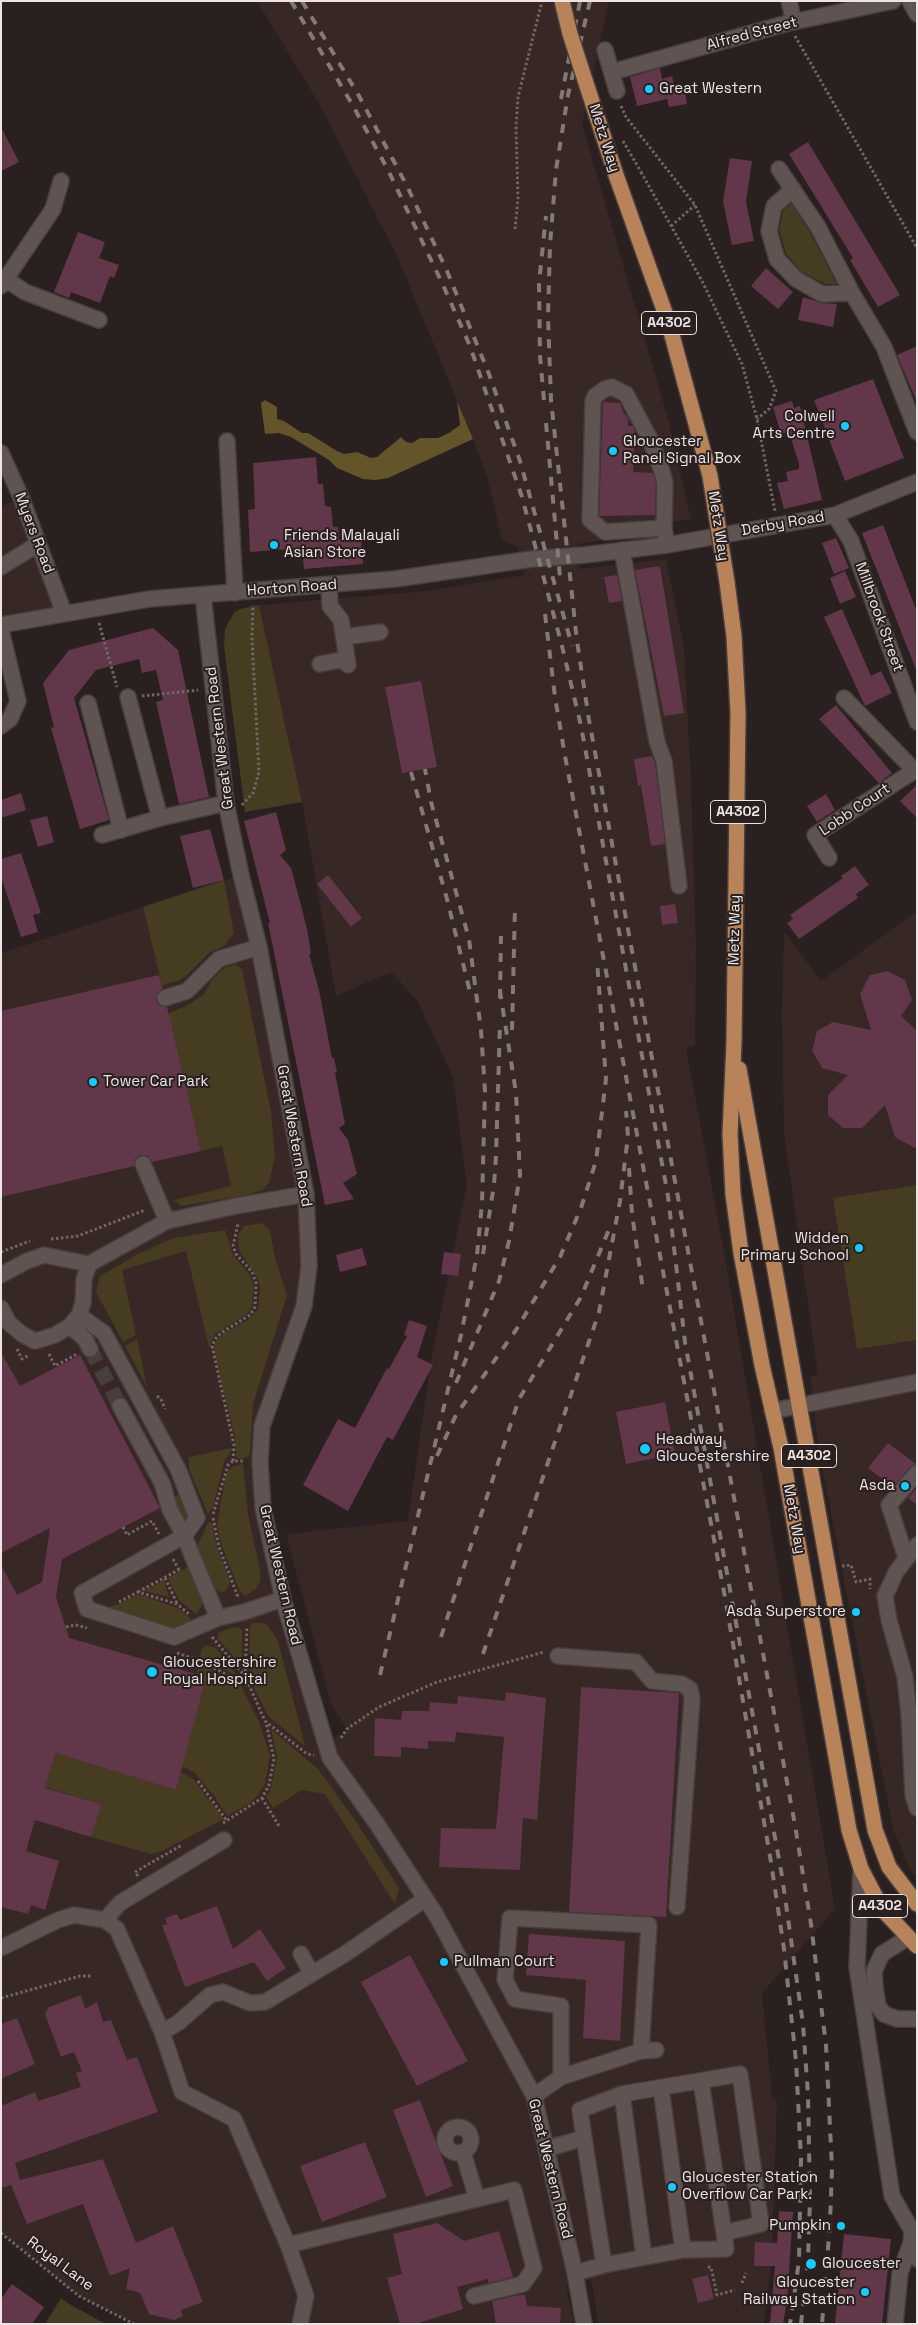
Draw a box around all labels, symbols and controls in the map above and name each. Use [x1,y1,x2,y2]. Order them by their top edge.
street label: Alfred Street [705,13,799,55]
place label: Great Western [659,80,762,98]
marker: Great Western [643,83,655,95]
street label: Metz Way [585,102,623,174]
road number: A4302 [642,312,696,334]
place label: Colwell Arts Centre [753,408,835,443]
marker: Colwell Arts Centre [839,420,851,432]
place label: Gloucester Panel Signal Box [623,433,742,468]
marker: Gloucester Panel Signal Box [607,445,619,457]
street label: Myers Road [10,490,58,576]
street label: Metz Way [704,490,732,562]
street label: Derby Road [740,508,826,540]
place label: Friends Malayali Asian Store [284,527,400,562]
marker: Friends Malayali Asian Store [268,539,280,551]
street label: Millbrook Street [851,560,907,674]
street label: Horton Road [246,576,338,600]
street label: Great Western Road [202,666,238,810]
street label: Lobb Court [816,780,894,840]
road number: A4302 [710,800,766,824]
street label: Metz Way [725,894,745,966]
street label: Great Western Road [273,1064,315,1208]
place label: Tower Car Park [103,1073,209,1091]
marker: Tower Car Park [87,1076,99,1088]
place label: Widden Primary School [741,1230,849,1265]
marker: Widden Primary School [853,1242,865,1254]
place label: Headway Gloucestershire [656,1431,770,1466]
marker: Headway Gloucestershire [638,1442,652,1456]
road number: A4302 [782,1444,836,1468]
place label: Asda [859,1477,895,1495]
marker: Asda [899,1480,911,1492]
street label: Metz Way [779,1483,809,1555]
street label: Great Western Road [255,1503,305,1647]
place label: Asda Superstore [726,1603,846,1621]
marker: Asda Superstore [850,1606,862,1618]
place label: Gloucestershire Royal Hospital [163,1654,277,1689]
marker: Gloucestershire Royal Hospital [145,1665,159,1679]
road number: A4302 [852,1894,908,1918]
place label: Pullman Court [454,1953,555,1971]
marker: Pullman Court [438,1956,450,1968]
street label: Great Western Road [524,2097,576,2241]
place label: Gloucester Station Overflow Car Park. [682,2169,818,2204]
marker: Gloucester Station Overflow Car Park. [666,2181,678,2193]
place label: Pumpkin [769,2217,831,2235]
marker: Pumpkin [835,2220,847,2232]
street label: Royal Lane [23,2233,97,2295]
place label: Gloucester [822,2255,901,2273]
marker: Gloucester [804,2257,818,2271]
place label: Gloucester Railway Station [743,2274,855,2309]
marker: Gloucester Railway Station [859,2286,871,2298]

